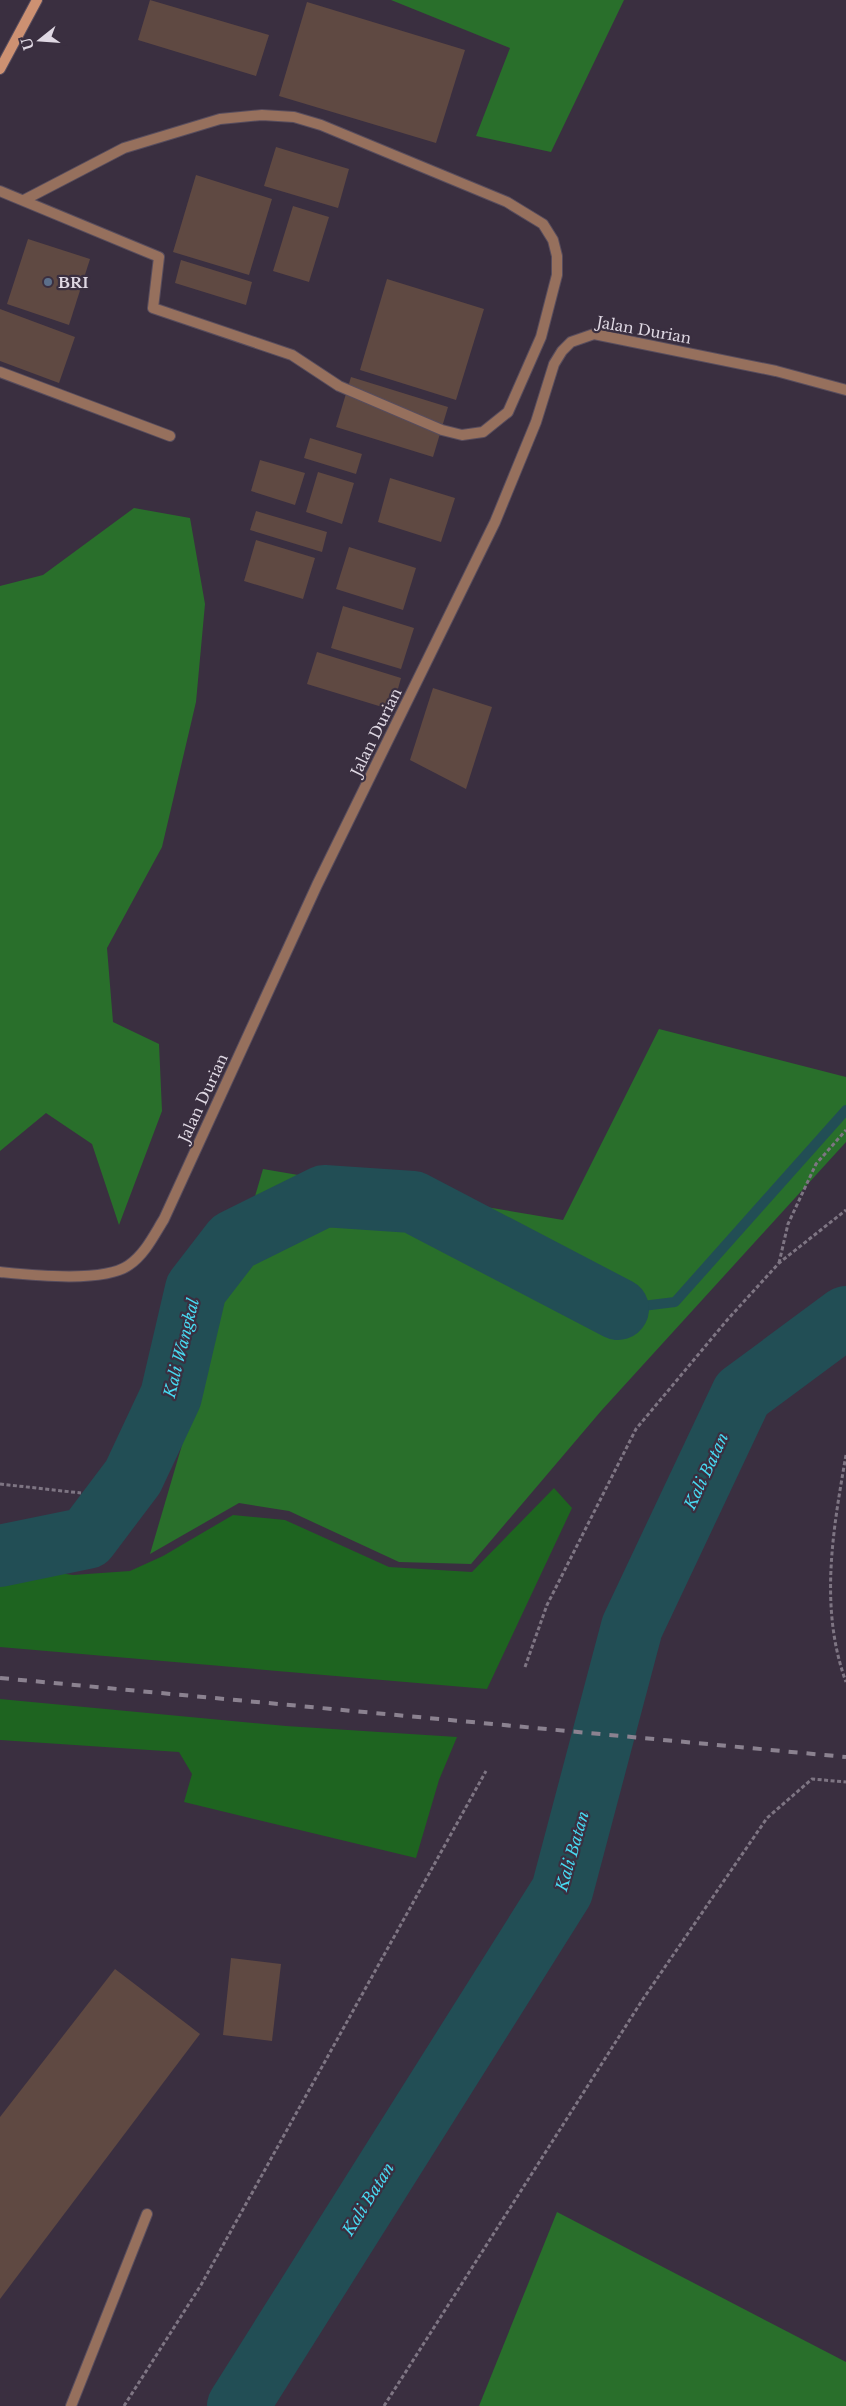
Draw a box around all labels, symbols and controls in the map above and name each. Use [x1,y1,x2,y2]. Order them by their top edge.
north arrow [15,15,65,65]
text: U [17,35,38,52]
place label: BRI [58,273,89,292]
marker: BRI [42,276,54,288]
street label: Jalan Durian [593,312,693,348]
street label: Jalan Durian [346,685,406,781]
street label: Jalan Durian [173,1051,232,1147]
water label: Kali Wangkal [159,1295,203,1401]
water label: Kali Batan [679,1429,732,1513]
water label: Kali Batan [551,1809,593,1894]
water label: Kali Batan [337,2159,398,2240]

